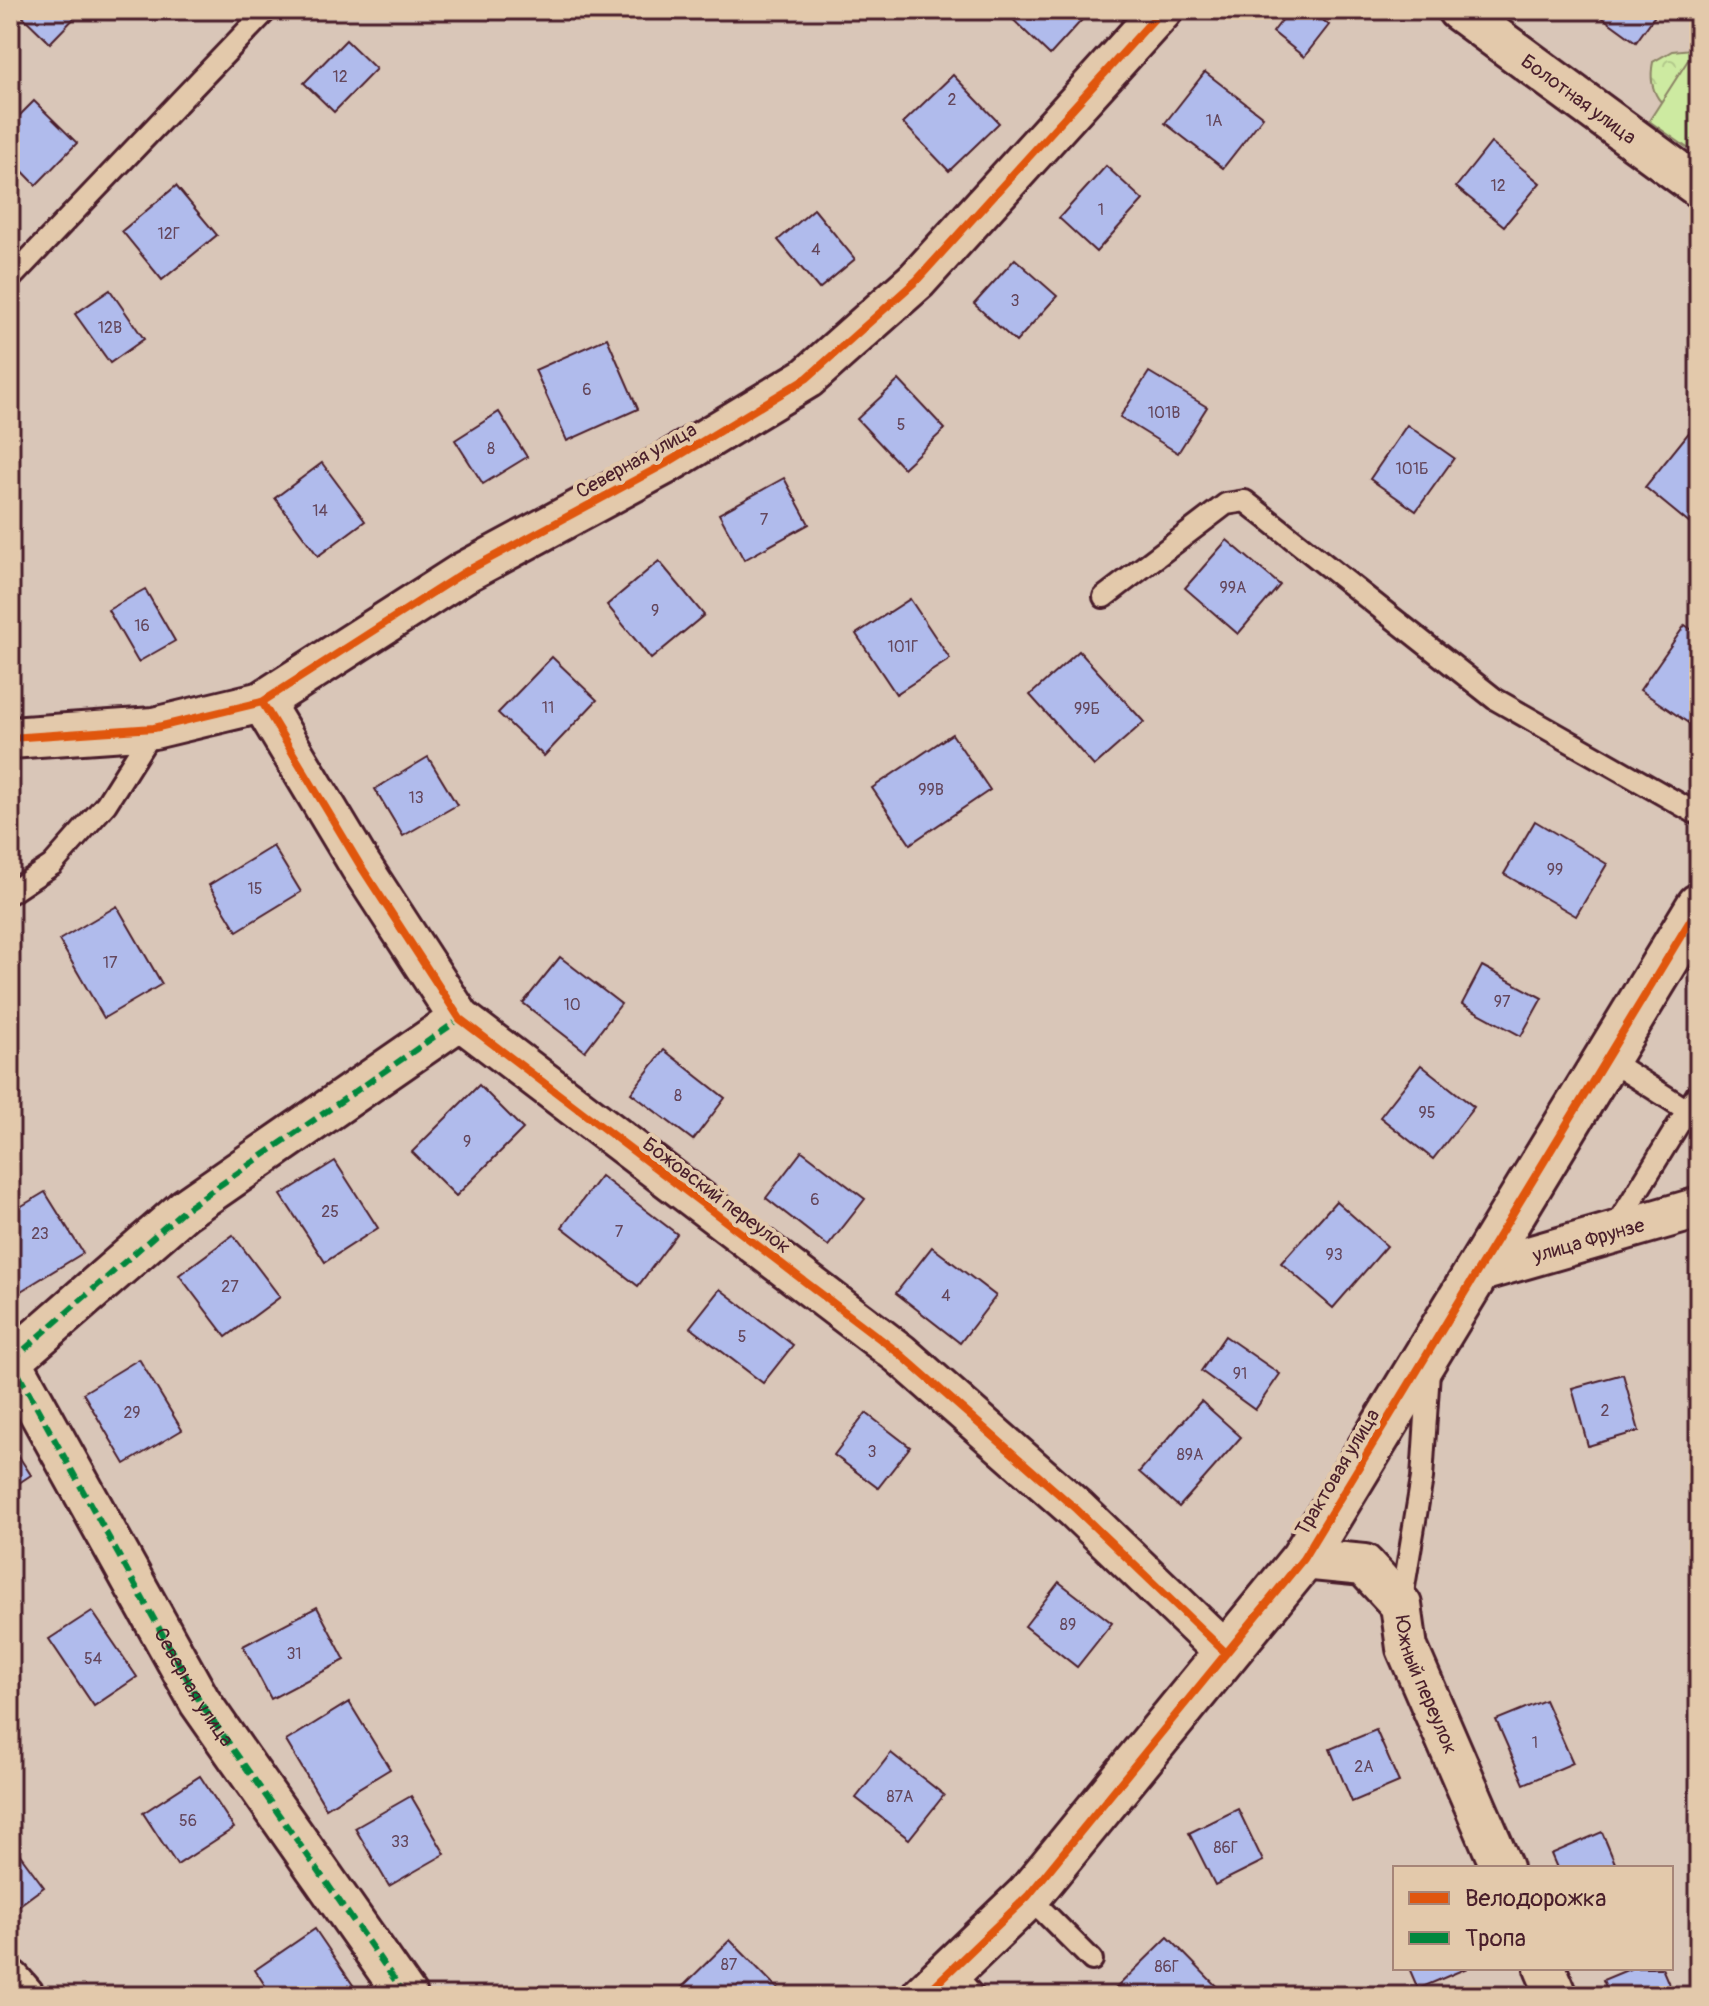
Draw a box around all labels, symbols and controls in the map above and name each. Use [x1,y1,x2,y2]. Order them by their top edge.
street label: Болотная улица [1516,49,1641,150]
house number: 12 [332,67,348,87]
house number: 2 [948,90,957,110]
house number: 1А [1206,111,1222,131]
house number: 12 [1490,176,1506,196]
house number: 1 [1098,200,1104,220]
house number: 12Г [158,224,180,244]
house number: 4 [811,240,821,260]
house number: 3 [1011,291,1020,311]
house number: 12В [98,318,122,338]
house number: 6 [582,380,592,400]
house number: 101В [1148,403,1180,423]
house number: 5 [897,415,905,435]
street label: Северная улица [572,417,701,504]
house number: 8 [487,439,495,459]
house number: 101Б [1395,459,1429,479]
house number: 14 [312,501,328,521]
house number: 7 [760,510,769,530]
house number: 99А [1220,578,1246,598]
house number: 9 [651,601,659,621]
house number: 16 [134,616,150,636]
house number: 101Г [887,637,919,657]
house number: 11 [542,698,554,718]
house number: 99Б [1074,699,1100,719]
house number: 99В [918,780,944,800]
house number: 13 [408,788,424,808]
house number: 99 [1547,860,1563,880]
house number: 15 [248,879,262,899]
house number: 17 [103,953,118,973]
house number: 97 [1494,992,1511,1012]
house number: 10 [563,995,581,1015]
house number: 8 [674,1086,682,1106]
house number: 95 [1419,1103,1435,1123]
house number: 9 [463,1132,471,1152]
street label: Божовский переулок [638,1132,796,1259]
house number: 6 [810,1190,820,1210]
house number: 25 [321,1202,339,1222]
street label: улица Фрунзе [1529,1212,1647,1269]
house number: 7 [615,1222,624,1242]
house number: 23 [31,1224,49,1244]
house number: 93 [1325,1245,1343,1265]
house number: 27 [221,1277,239,1297]
house number: 4 [941,1286,951,1306]
house number: 5 [738,1327,746,1347]
house number: 91 [1233,1364,1247,1384]
house number: 2 [1601,1401,1610,1421]
house number: 29 [123,1403,141,1423]
street label: Трактовая улица [1290,1404,1385,1540]
house number: 3 [868,1442,877,1462]
house number: 89А [1177,1445,1203,1465]
street label: Южный переулок [1390,1614,1463,1758]
house number: 89 [1060,1615,1076,1635]
street label: Северная улица [148,1623,239,1751]
house number: 31 [286,1644,302,1664]
house number: 54 [84,1649,102,1669]
house number: 1 [1532,1733,1538,1753]
house number: 2А [1354,1757,1374,1777]
house number: 87А [887,1787,913,1807]
house number: 56 [179,1811,197,1831]
house number: 33 [391,1832,409,1852]
house number: 86Г [1213,1838,1239,1858]
legend [1393,1866,1673,1970]
text: Велодорожка [1465,1884,1606,1913]
text: Тропа [1465,1924,1526,1953]
house number: 87 [721,1955,738,1975]
house number: 86Г [1154,1957,1180,1977]

